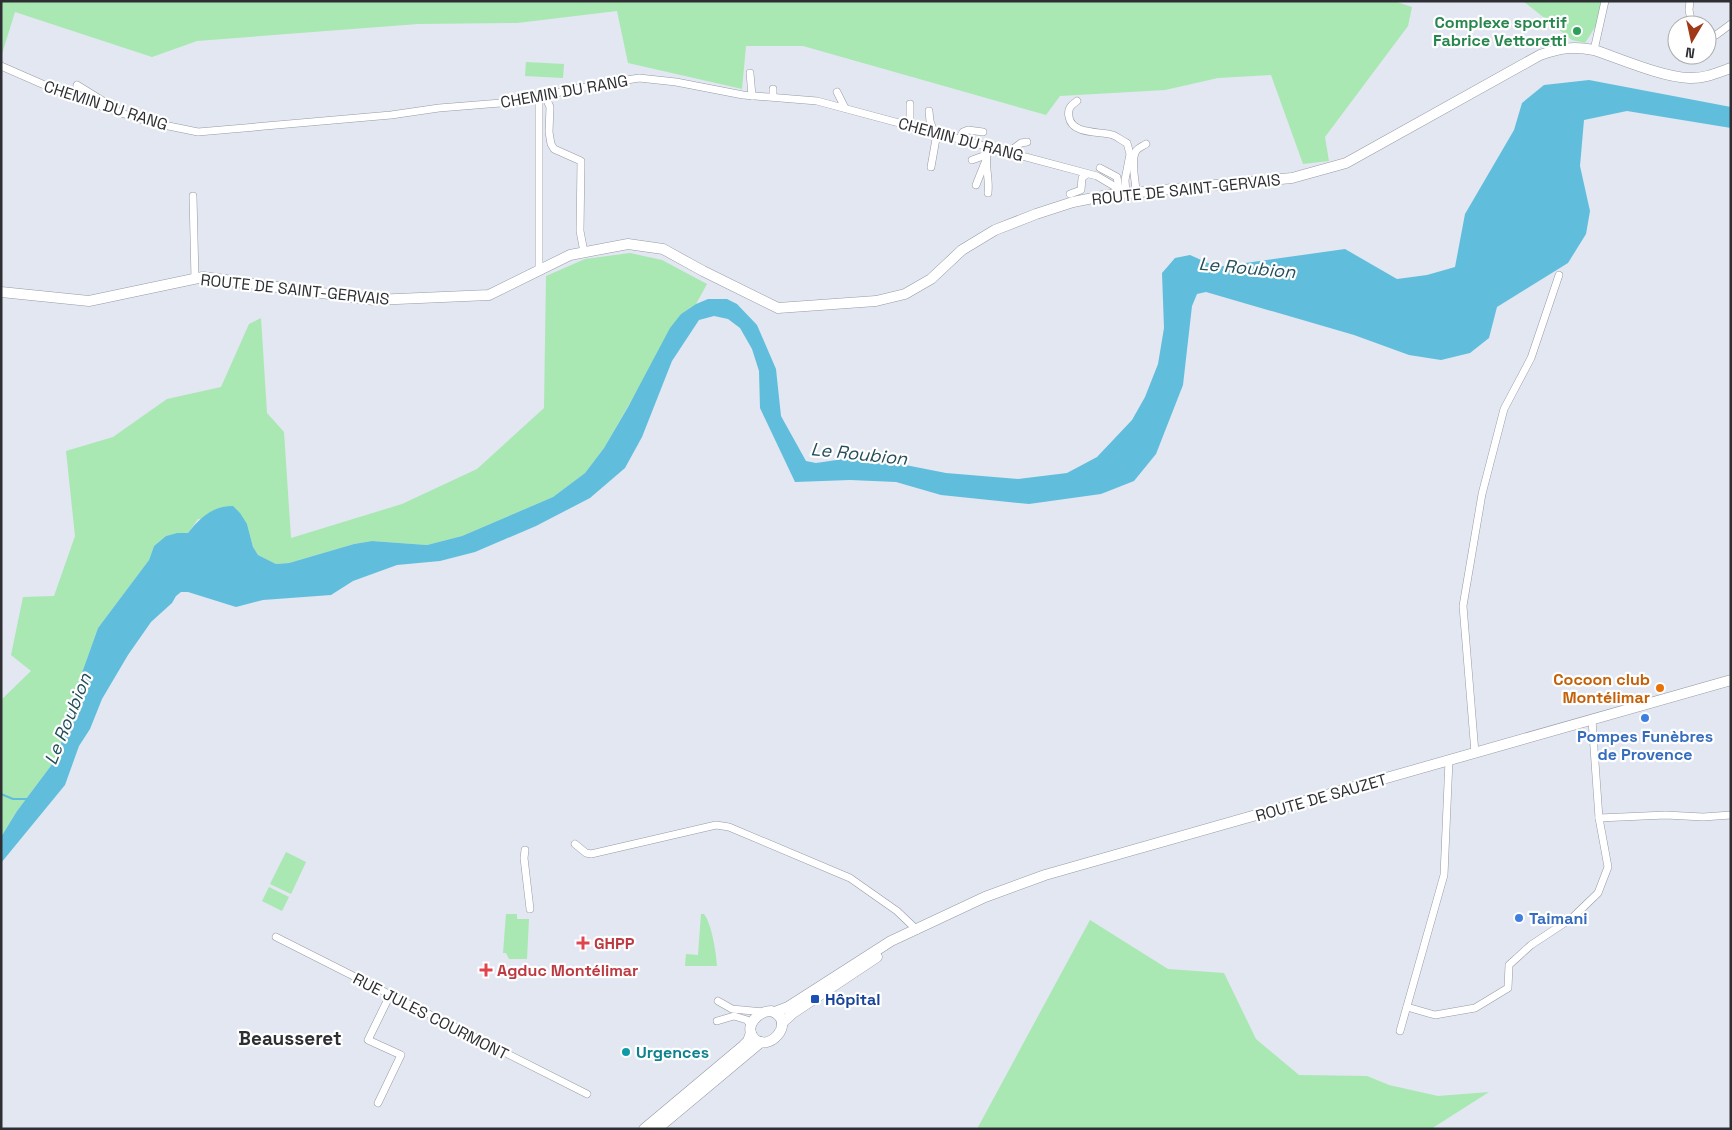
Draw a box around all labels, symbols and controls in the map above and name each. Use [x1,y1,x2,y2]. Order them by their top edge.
place label: Complexe sportif Fabrice Vettoretti [1433,12,1567,51]
north arrow [1667,15,1717,65]
marker: Complexe sportif Fabrice Vettoretti [1571,25,1583,37]
text: N [1684,43,1696,62]
street label: CHEMIN DU RANG [499,70,629,113]
street label: CHEMIN DU RANG [41,76,170,135]
street label: CHEMIN DU RANG [896,113,1026,166]
street label: ROUTE DE SAINT-GERVAIS [1091,169,1282,210]
water label: Le Roubion [1198,252,1297,283]
street label: ROUTE DE SAINT-GERVAIS [199,269,391,310]
water label: Le Roubion [810,437,909,470]
water label: Le Roubion [39,669,97,768]
place label: Cocoon club Montélimar [1553,669,1650,708]
marker: Cocoon club Montélimar [1654,682,1666,694]
marker: Pompes Funèbres de Provence [1639,712,1651,724]
place label: Pompes Funèbres de Provence [1577,726,1713,765]
street label: ROUTE DE SAUZET [1253,769,1389,826]
place label: Taimani [1529,908,1588,929]
marker: Taimani [1513,912,1525,924]
place label: GHPP [594,933,635,954]
marker: GHPP [576,936,590,950]
place label: Agduc Montélimar [497,960,638,981]
marker: Agduc Montélimar [479,963,493,977]
street label: RUE JULES COURMONT [349,968,512,1065]
place label: Hôpital [825,989,881,1010]
marker: Hôpital [809,993,821,1005]
district label: Beausseret [238,1026,342,1051]
place label: Urgences [636,1042,709,1063]
marker: Urgences [620,1046,632,1058]

